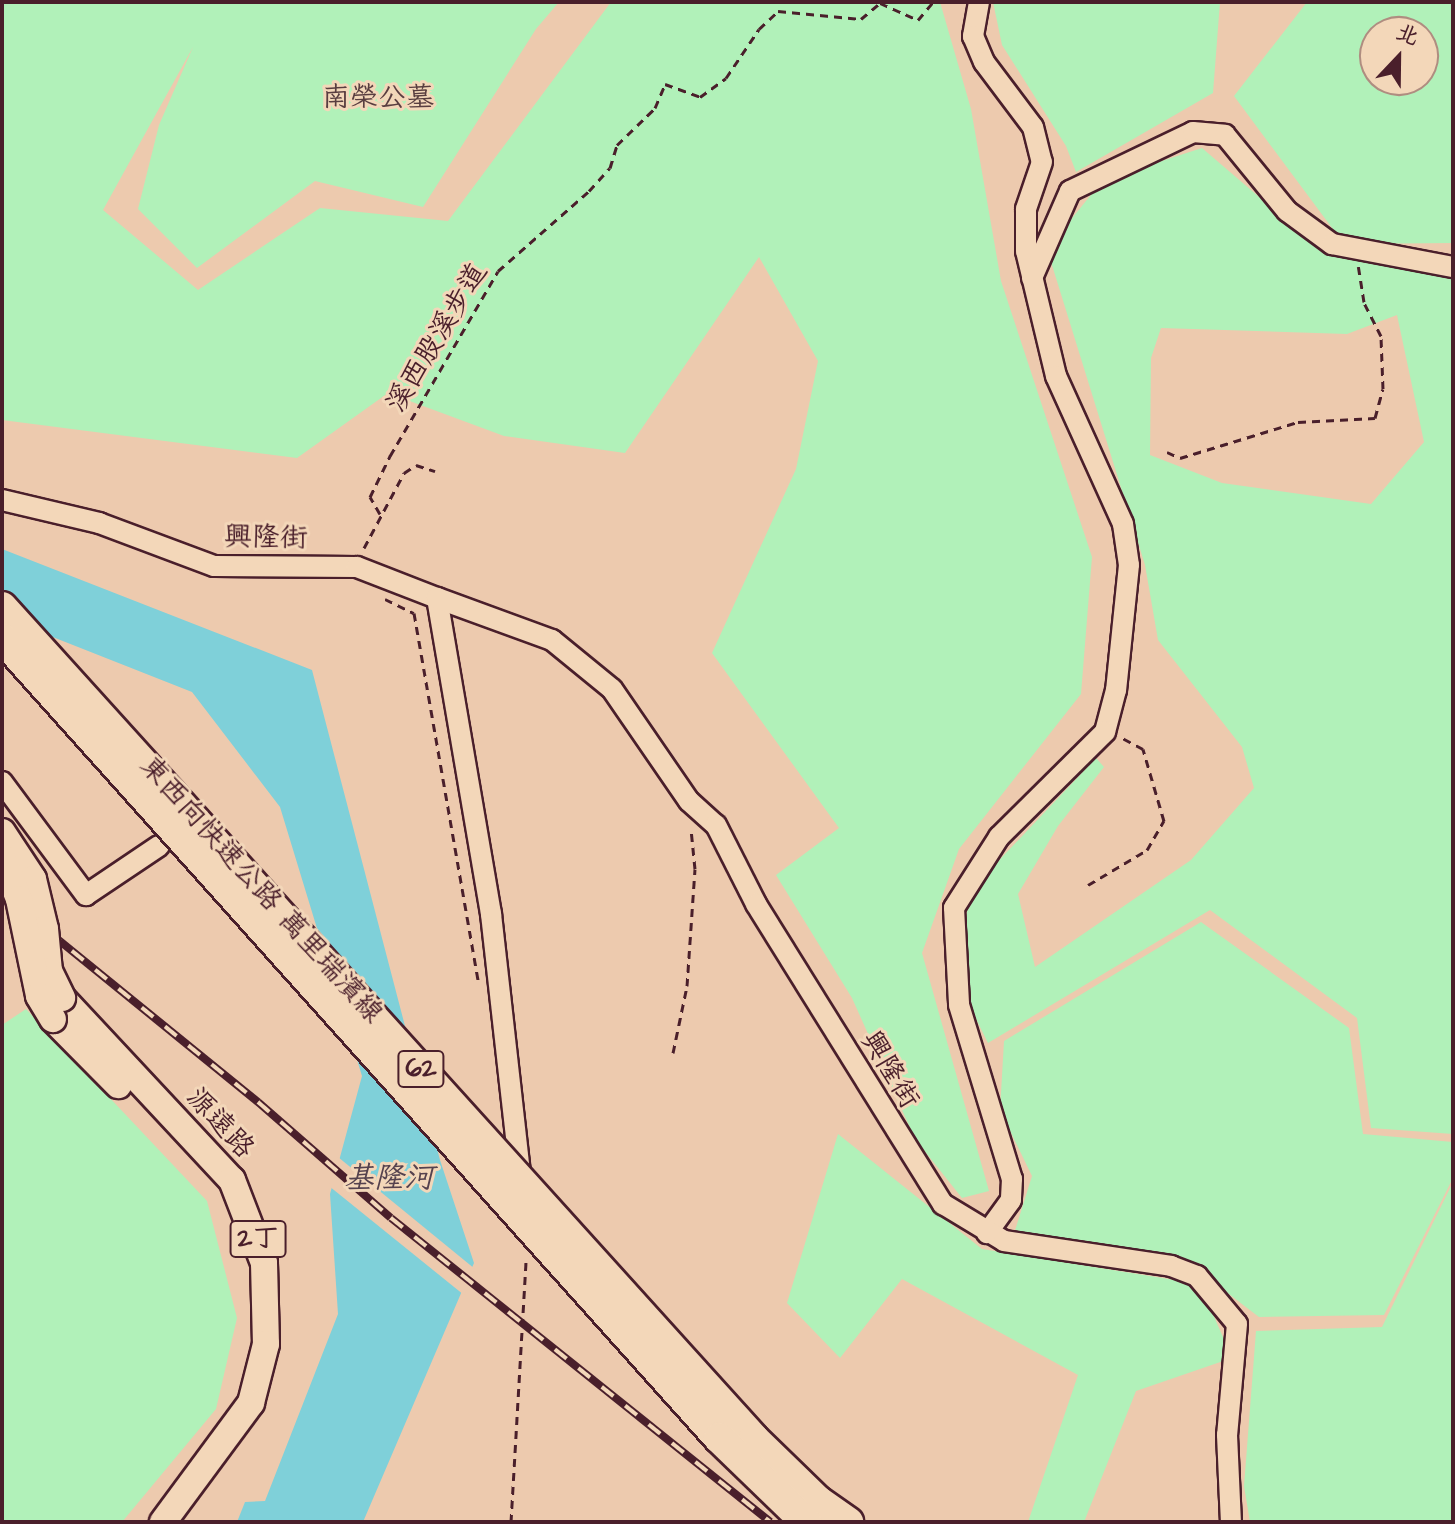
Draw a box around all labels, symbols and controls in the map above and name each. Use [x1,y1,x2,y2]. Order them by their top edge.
north arrow [1359,16,1439,96]
text: 北 [1391,17,1423,54]
park label: 南榮公墓 [322,81,434,115]
street label: 溪西股溪步道 [379,257,495,419]
street label: 興隆街 [224,520,308,556]
street label: 東西向快速公路 萬里瑞濱線 [132,750,390,1030]
street label: 興隆街 [854,1025,926,1115]
road number: 62 [397,1047,445,1091]
street label: 源遠路 [179,1081,261,1165]
water label: 基隆河 [344,1160,434,1196]
road number: 2丁 [228,1217,288,1261]

